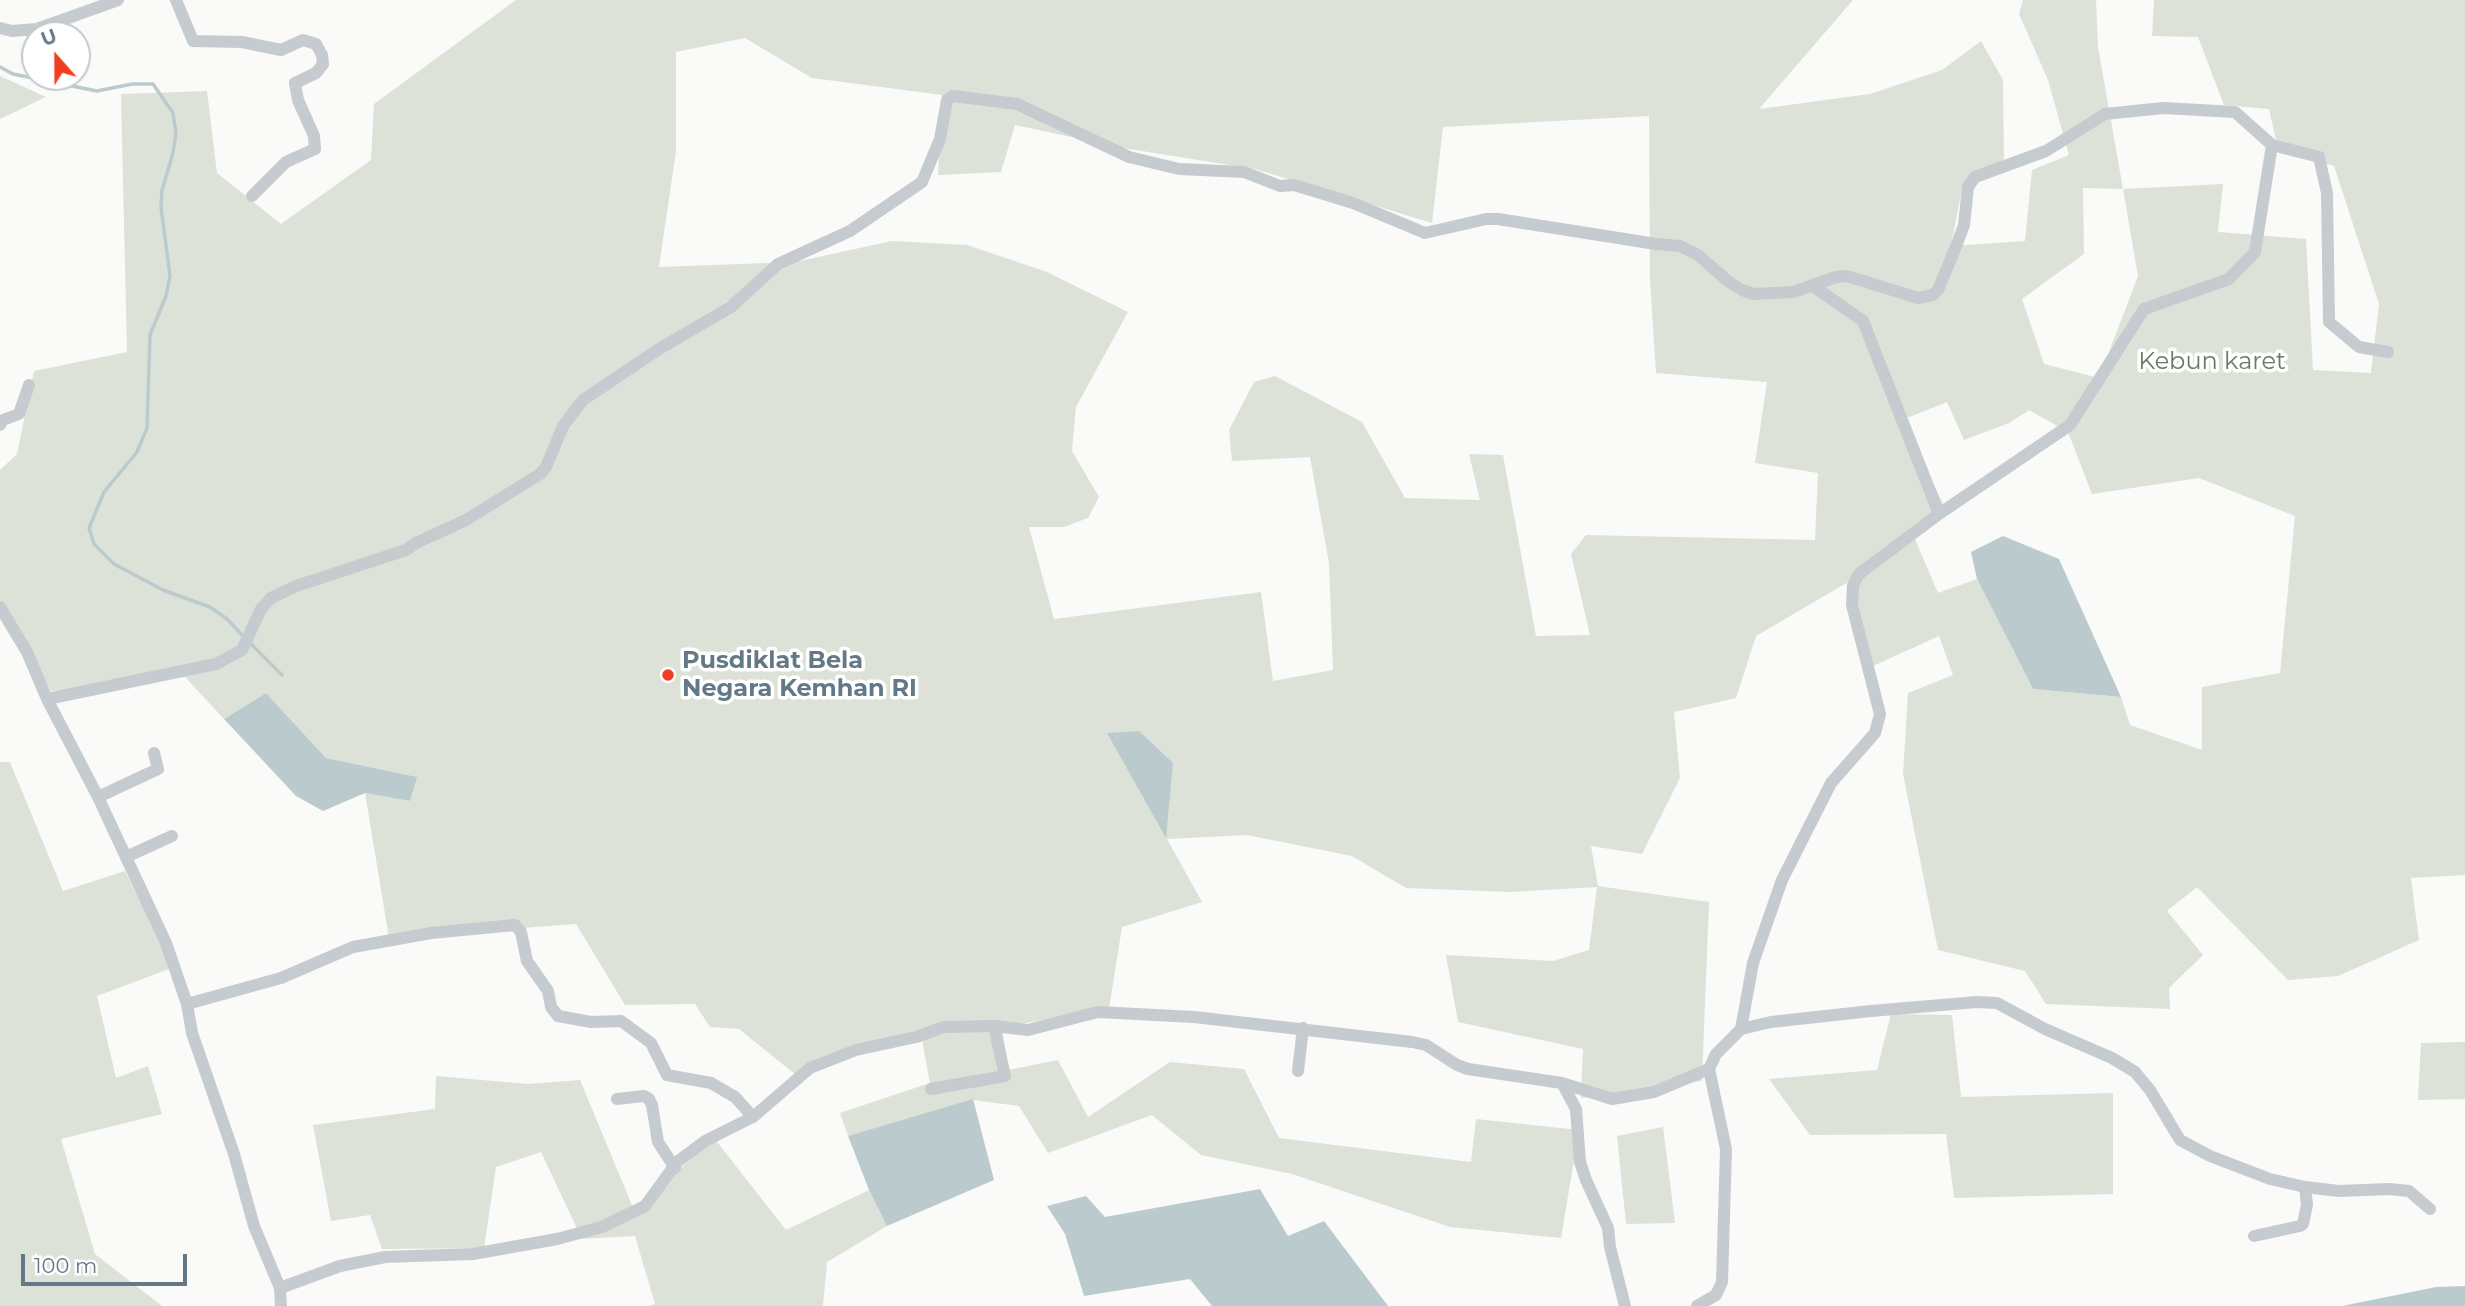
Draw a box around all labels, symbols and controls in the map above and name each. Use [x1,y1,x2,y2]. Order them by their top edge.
north arrow [21,21,91,91]
text: U [38,24,60,51]
park label: Kebun karet [2138,348,2286,376]
place label: Pusdiklat Bela Negara Kemhan RI [682,647,917,703]
marker: Pusdiklat Bela Negara Kemhan RI [660,667,676,683]
scale bar [24,1240,191,1284]
text: 100 m [34,1253,97,1278]

